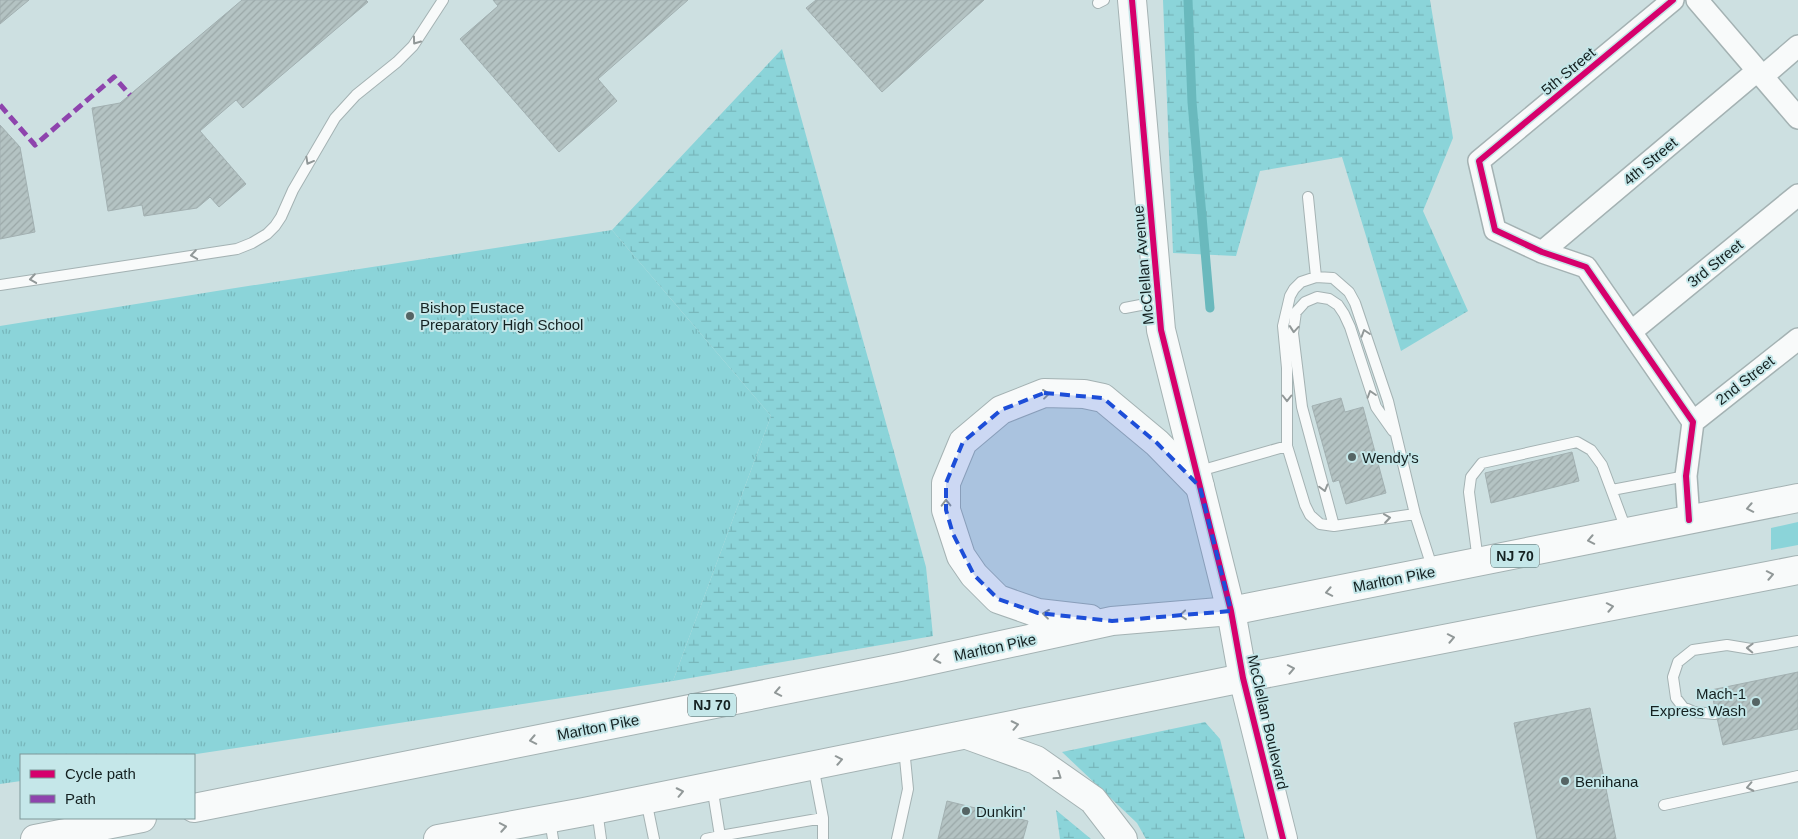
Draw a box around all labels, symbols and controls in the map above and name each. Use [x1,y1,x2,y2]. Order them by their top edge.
one-way arrow [414,35,422,44]
street label: 5th Street [1538,43,1599,98]
street label: 4th Street [1620,133,1681,188]
one-way arrow [306,155,316,164]
street label: McClellan Avenue [1129,205,1157,325]
street label: 3rd Street [1684,235,1747,290]
one-way arrow [189,249,197,260]
one-way arrow [29,274,38,284]
place label: Bishop Eustace Preparatory High School [420,299,583,333]
marker: Bishop Eustace Preparatory High School [404,310,416,322]
one-way arrow [1289,326,1300,334]
one-way arrow [1360,329,1370,337]
street label: 2nd Street [1712,351,1778,408]
one-way arrow [1043,389,1051,400]
one-way arrow [1367,391,1377,399]
one-way arrow [1282,394,1292,402]
place label: Wendy's [1362,449,1419,466]
marker: Wendy's [1346,451,1358,463]
one-way arrow [1318,484,1328,492]
one-way arrow [941,499,951,507]
one-way arrow [1746,502,1755,512]
one-way arrow [1382,514,1391,524]
one-way arrow [1586,534,1595,545]
road number: NJ 70 [1491,544,1539,568]
street label: Marlton Pike [1351,563,1437,595]
one-way arrow [1765,571,1774,581]
one-way arrow [1324,586,1333,597]
one-way arrow [1606,602,1615,612]
one-way arrow [1042,609,1050,620]
one-way arrow [1179,609,1187,620]
street label: Marlton Pike [952,630,1038,664]
one-way arrow [1446,633,1455,643]
one-way arrow [1746,642,1754,653]
one-way arrow [933,653,942,664]
street label: McClellan Boulevard [1244,653,1292,791]
one-way arrow [1287,664,1296,674]
place label: Mach-1 Express Wash [1650,685,1746,719]
one-way arrow [774,686,782,696]
road number: NJ 70 [688,694,736,716]
marker: Mach-1 Express Wash [1750,696,1762,708]
street label: Marlton Pike [555,711,641,743]
one-way arrow [1011,720,1020,731]
one-way arrow [528,735,537,745]
legend [20,754,195,819]
one-way arrow [834,755,843,766]
text: Cycle path [65,765,136,782]
one-way arrow [1053,770,1062,779]
place label: Benihana [1575,773,1639,790]
marker: Benihana [1559,775,1571,787]
one-way arrow [1746,781,1755,791]
one-way arrow [675,787,684,798]
text: Path [65,790,96,807]
place label: Dunkin' [976,803,1026,820]
marker: Dunkin' [960,805,972,817]
one-way arrow [499,823,507,833]

